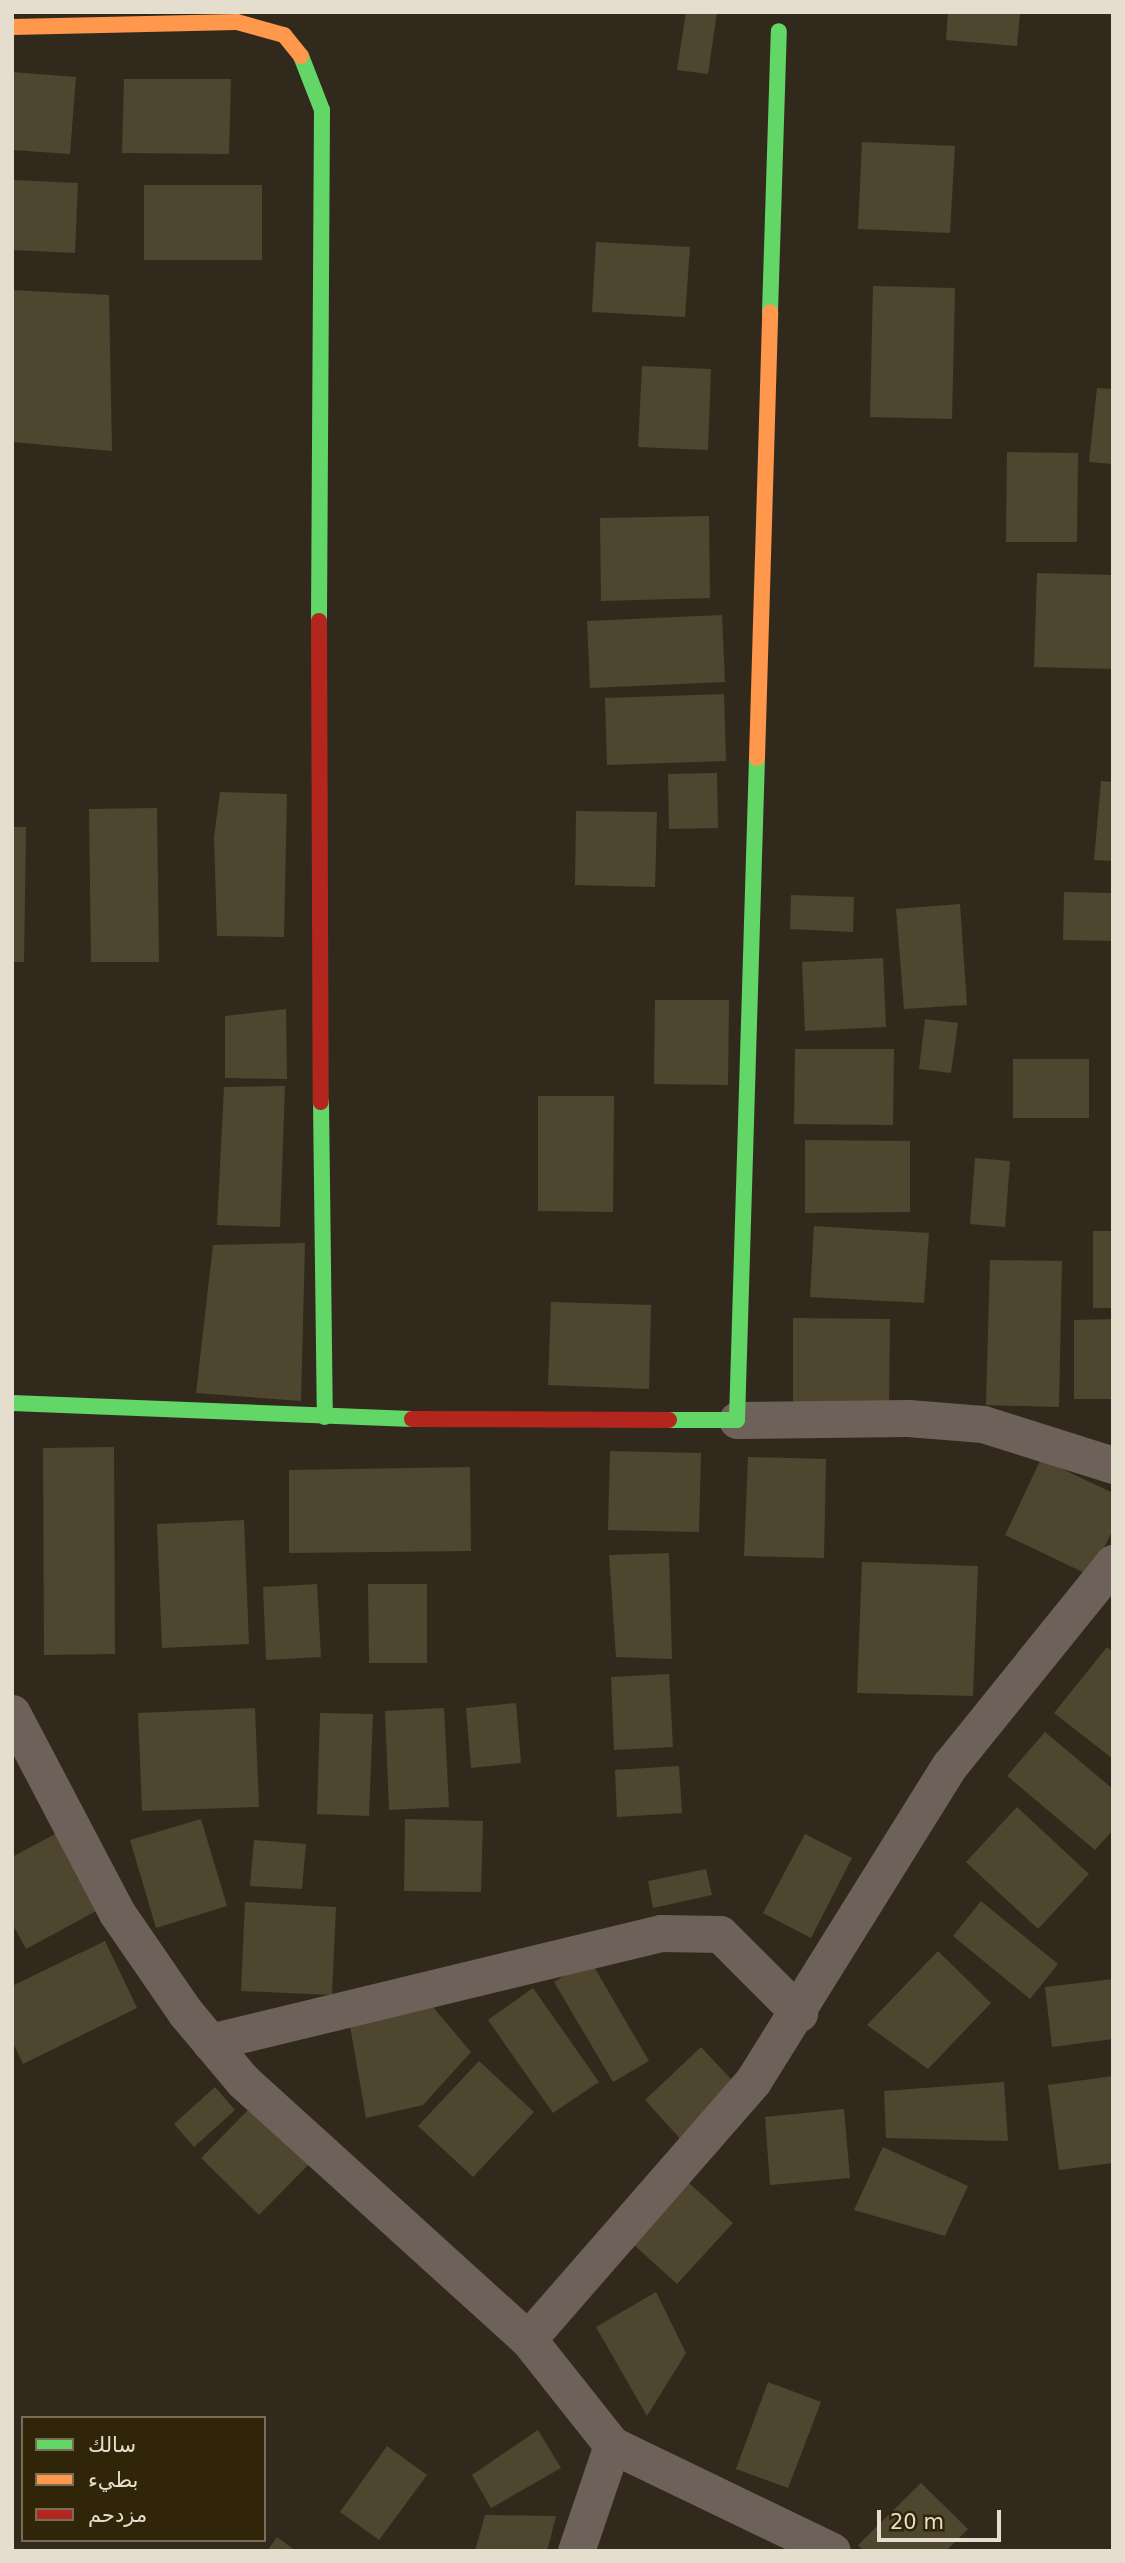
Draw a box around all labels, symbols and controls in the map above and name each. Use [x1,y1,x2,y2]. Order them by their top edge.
legend [21,2416,266,2542]
text: سالك [88,2433,136,2457]
text: بطيء [88,2468,138,2492]
scale bar [880,2496,1004,2540]
text: مزدحم [88,2503,147,2527]
text: 20 m [890,2510,944,2534]

